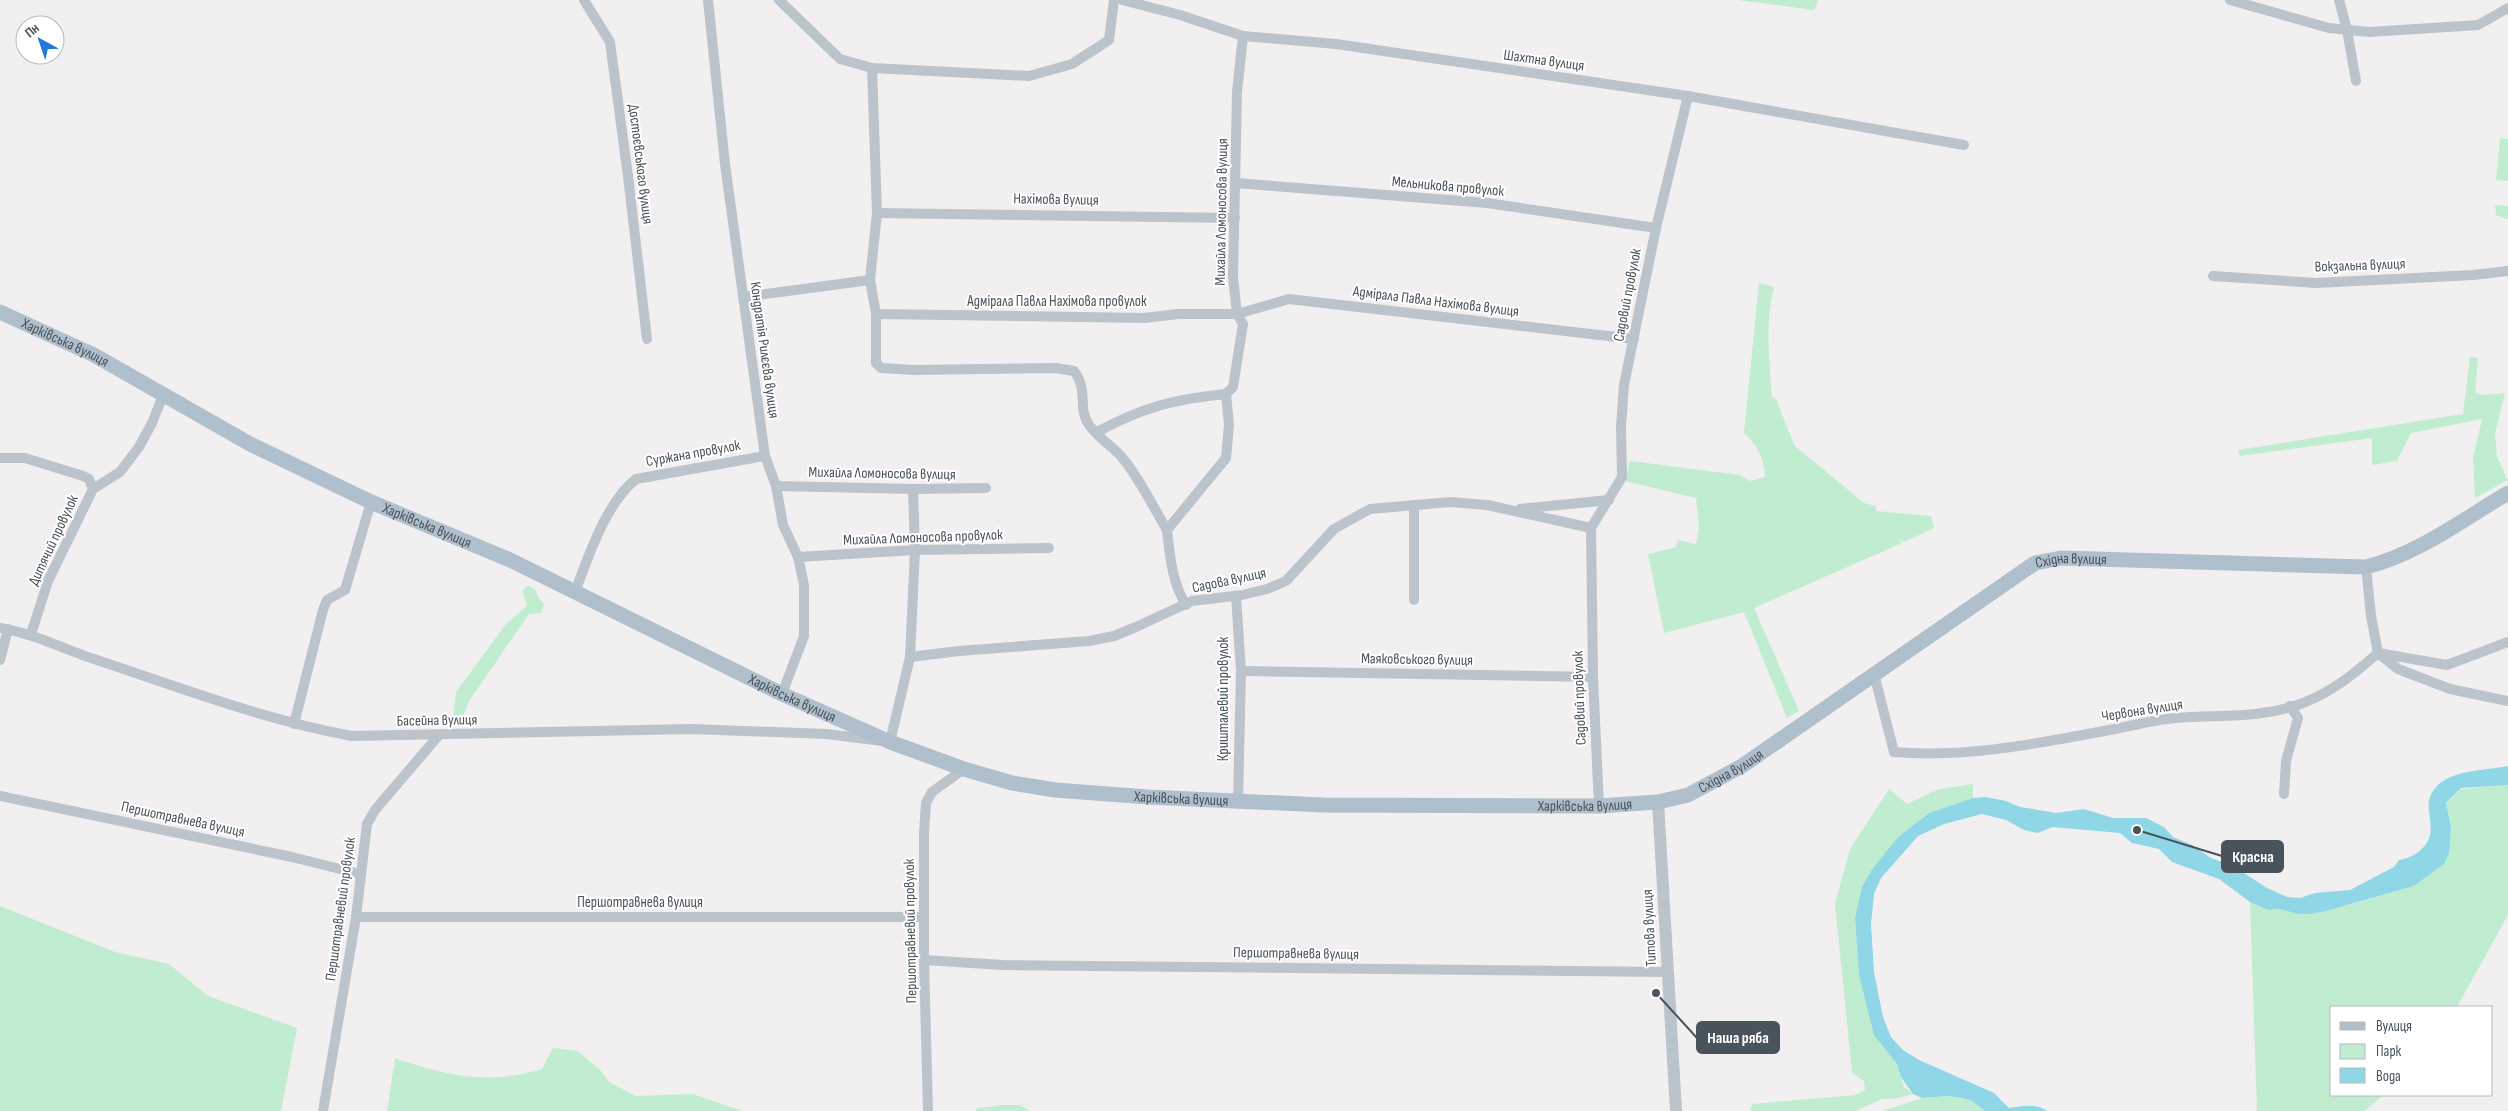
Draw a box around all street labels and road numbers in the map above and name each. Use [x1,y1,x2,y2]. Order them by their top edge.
street label: Шахтна вулиця [1502,45,1586,76]
street label: Достоєвського вулиця [624,103,657,225]
street label: Михайла Ломоносова вулиця [1211,138,1232,286]
street label: Мельникова провулок [1391,172,1505,201]
street label: Нахімова вулиця [1013,189,1099,210]
street label: Садовий провулок [1609,247,1646,343]
street label: Вокзальна вулиця [2314,254,2406,277]
street label: Кондратія Рилєєва вулиця [746,281,784,420]
street label: Адмірала Павла Нахімова вулиця [1351,282,1520,321]
street label: Адмірала Павла Нахімова провулок [966,292,1147,311]
street label: Харківська вулиця [17,314,112,372]
street label: Суржана провулок [644,436,742,471]
street label: Михайла Ломоносова вулиця [808,463,956,484]
street label: Дитячий провулок [24,492,83,589]
street label: Харківська вулиця [379,499,474,553]
street label: Михайла Ломоносова провулок [843,525,1003,550]
street label: Східна вулиця [2034,549,2107,573]
street label: Садова вулиця [1190,563,1268,598]
street label: Кришталевий провулок [1214,636,1233,761]
street label: Маяковського вулиця [1361,649,1473,670]
street label: Садовий провулок [1568,650,1591,745]
street label: Харківська вулиця [744,669,839,727]
street label: Червона вулиця [2100,695,2184,726]
street label: Басейна вулиця [397,710,478,731]
street label: Східна вулиця [1695,745,1767,798]
street label: Харківська вулиця [1132,787,1229,811]
street label: Харківська вулиця [1537,795,1633,816]
street label: Першотравнева вулиця [119,797,246,842]
street label: Першотравневий провулок [321,836,360,982]
street label: Першотравневий провулок [900,858,921,1004]
street label: Титова вулиця [1638,889,1661,967]
street label: Першотравнева вулиця [577,893,703,912]
street label: Першотравнева вулиця [1233,943,1359,964]

